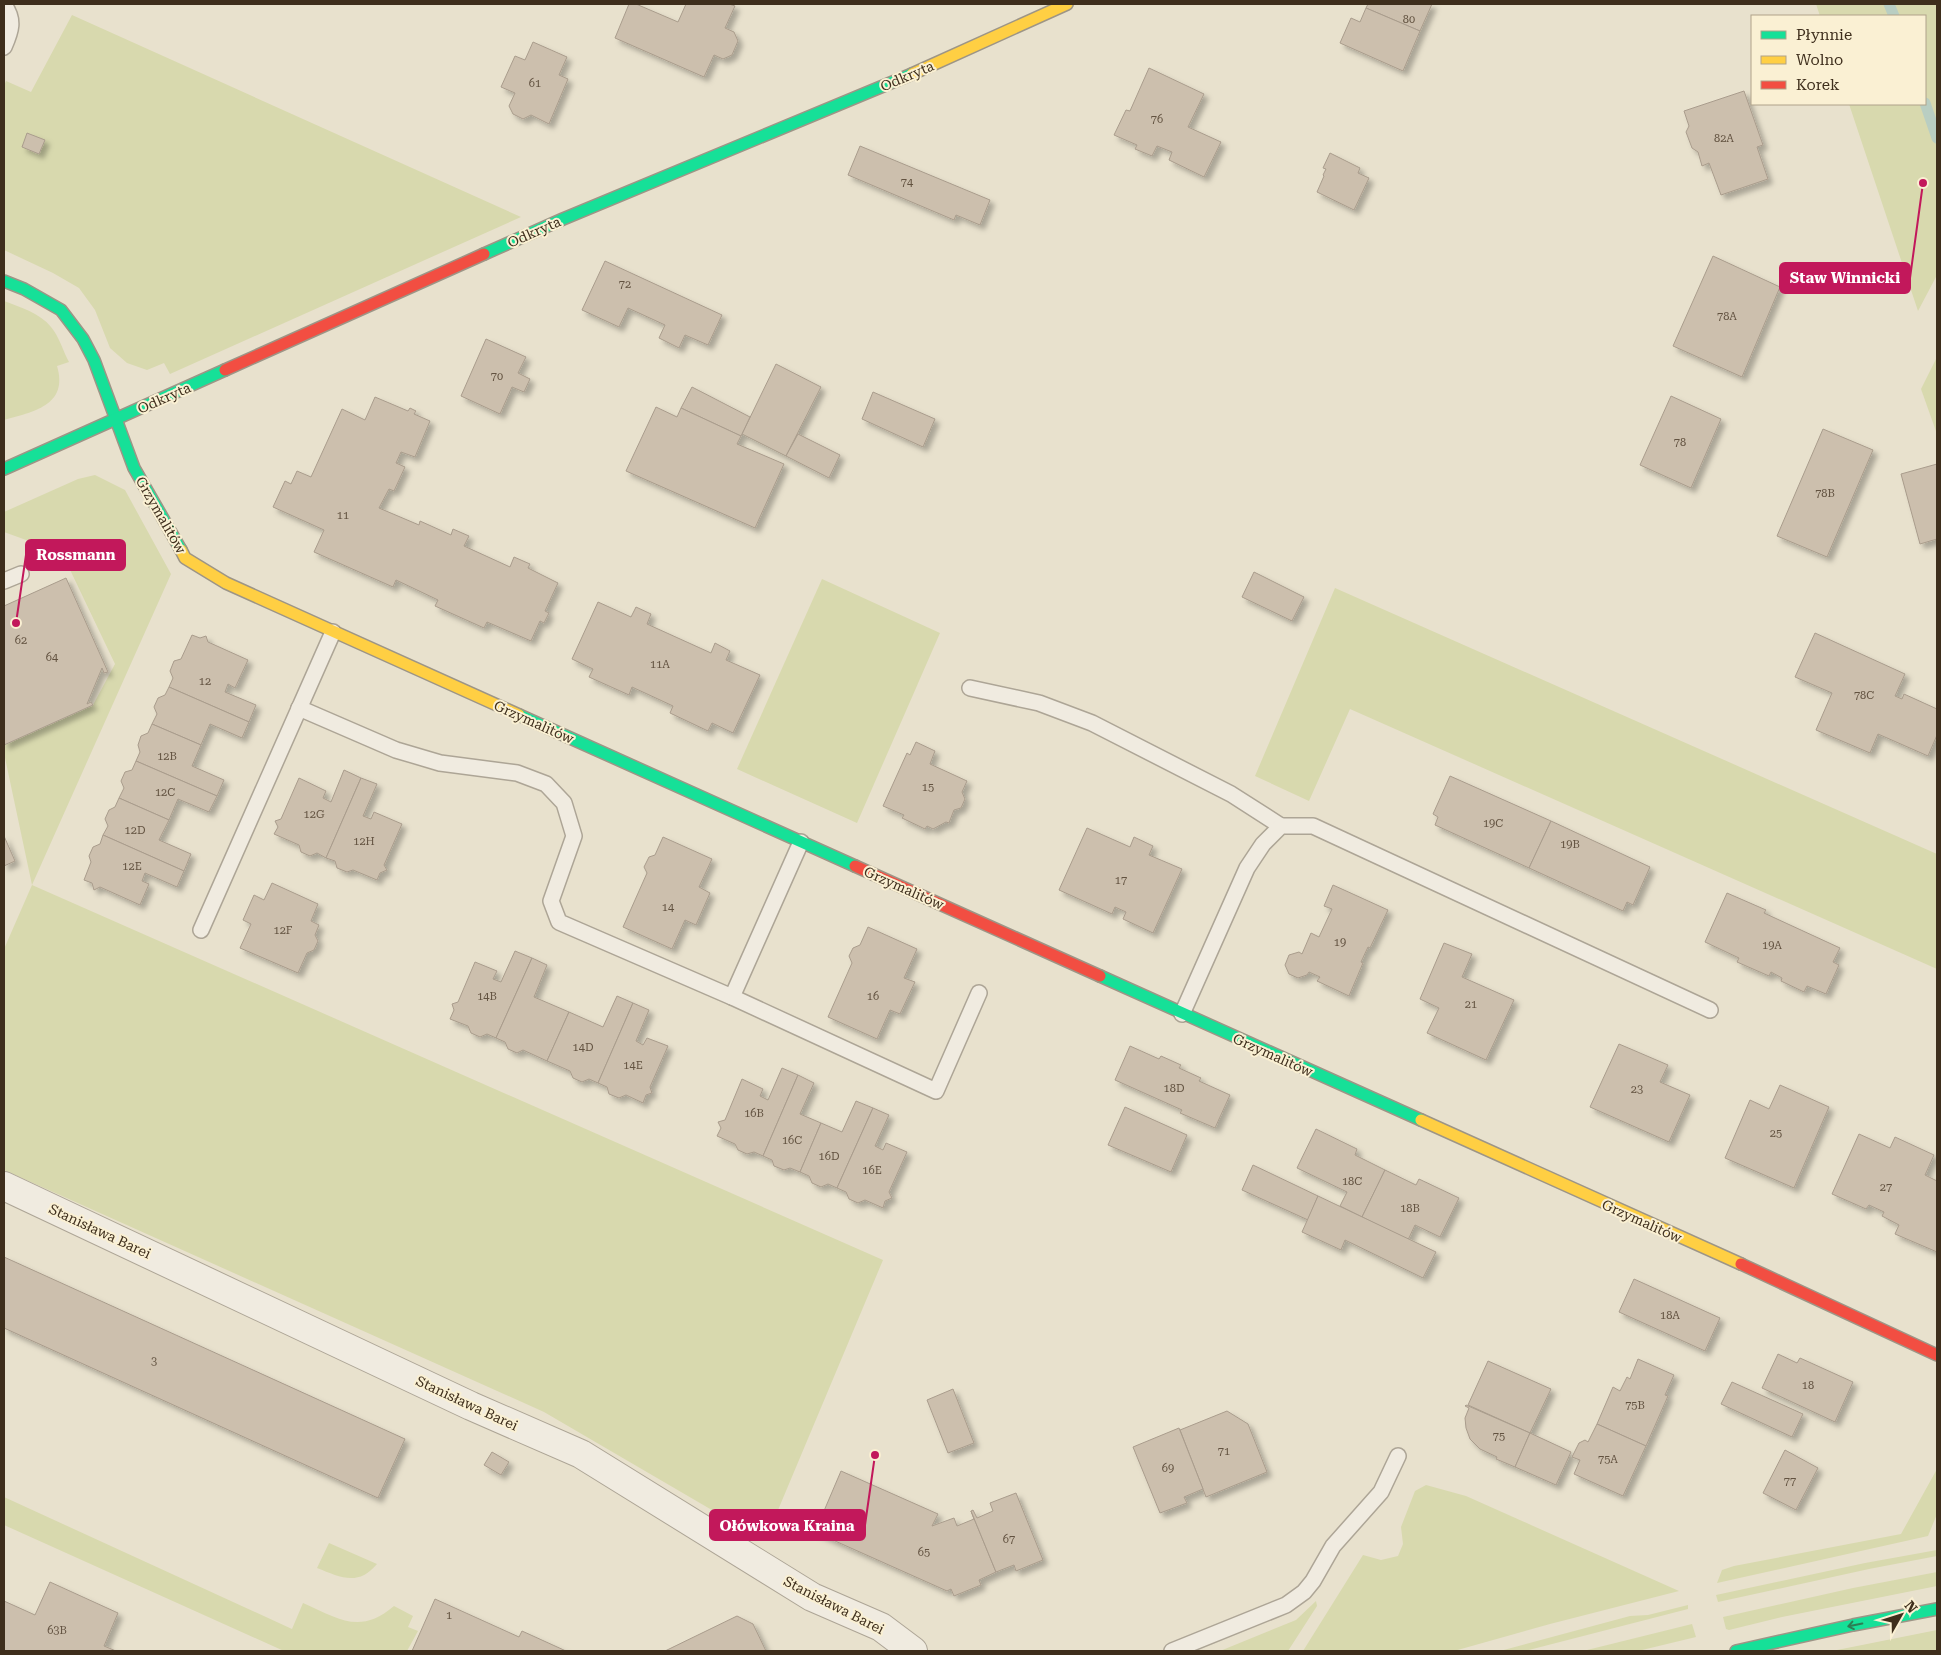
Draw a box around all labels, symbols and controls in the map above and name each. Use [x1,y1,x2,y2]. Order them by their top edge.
house number: 80 [1403,13,1415,26]
legend [1751,15,1926,105]
text: Płynnie [1796,26,1852,44]
text: Wolno [1796,51,1843,69]
street label: Odkryta [878,57,937,94]
text: Korek [1796,76,1840,94]
house number: 61 [529,77,541,90]
house number: 76 [1151,113,1163,126]
house number: 82A [1714,132,1734,145]
house number: 74 [901,176,914,189]
street label: Odkryta [505,213,563,251]
callout: Staw Winnicki [1780,263,1910,293]
text: Staw Winnicki [1790,269,1900,287]
house number: 72 [619,278,631,291]
house number: 78A [1717,310,1737,323]
house number: 70 [491,370,503,383]
street label: Odkryta [135,379,193,417]
house number: 78 [1674,436,1686,449]
street label: Grzymalitów [133,474,190,557]
house number: 78B [1815,487,1835,500]
house number: 11 [337,509,349,522]
callout: Rossmann [26,540,125,570]
text: Rossmann [36,546,116,564]
house number: 62 [15,634,27,647]
house number: 64 [46,651,59,664]
house number: 11A [650,658,670,671]
house number: 12 [199,675,211,688]
house number: 78C [1854,689,1874,702]
street label: Grzymalitów [492,697,577,747]
house number: 12B [157,750,177,763]
house number: 15 [922,781,934,794]
house number: 12C [155,786,175,799]
house number: 12G [304,808,325,821]
house number: 19C [1483,817,1503,830]
house number: 12D [125,824,145,837]
house number: 12H [353,835,375,848]
house number: 19B [1560,838,1580,851]
house number: 12E [122,860,142,873]
street label: Grzymalitów [862,863,947,913]
house number: 17 [1115,874,1127,887]
house number: 14 [662,901,675,914]
house number: 12F [274,924,293,937]
house number: 19 [1334,936,1346,949]
house number: 19A [1762,939,1782,952]
house number: 14B [477,990,497,1003]
house number: 16 [867,990,879,1003]
house number: 21 [1465,998,1477,1011]
street label: Grzymalitów [1231,1030,1316,1080]
house number: 14D [573,1041,593,1054]
house number: 14E [623,1059,643,1072]
house number: 18D [1164,1082,1184,1095]
house number: 23 [1631,1083,1643,1096]
house number: 16B [744,1107,764,1120]
house number: 25 [1770,1127,1782,1140]
house number: 16C [782,1134,802,1147]
house number: 16D [819,1150,839,1163]
house number: 16E [862,1164,882,1177]
house number: 18C [1342,1175,1362,1188]
house number: 27 [1880,1181,1892,1194]
street label: Grzymalitów [1600,1196,1685,1246]
street label: Stanisława Barei [47,1200,154,1262]
house number: 18B [1400,1202,1420,1215]
house number: 18A [1660,1309,1680,1322]
house number: 3 [151,1355,157,1368]
street label: Stanisława Barei [414,1372,521,1434]
house number: 18 [1802,1379,1814,1392]
house number: 75B [1625,1399,1645,1412]
house number: 75 [1493,1430,1505,1443]
house number: 71 [1218,1445,1230,1458]
house number: 75A [1598,1453,1618,1466]
house number: 69 [1162,1462,1174,1475]
house number: 77 [1784,1475,1796,1488]
callout: Ołówkowa Kraina [710,1510,865,1540]
text: Ołówkowa Kraina [719,1517,855,1535]
house number: 67 [1003,1533,1015,1546]
house number: 65 [918,1546,930,1559]
street label: Stanisława Barei [781,1573,887,1637]
north arrow [1876,1590,1926,1640]
text: N [1901,1598,1921,1616]
house number: 1 [446,1609,452,1622]
one-way arrow [1847,1620,1863,1630]
house number: 63B [47,1624,67,1637]

